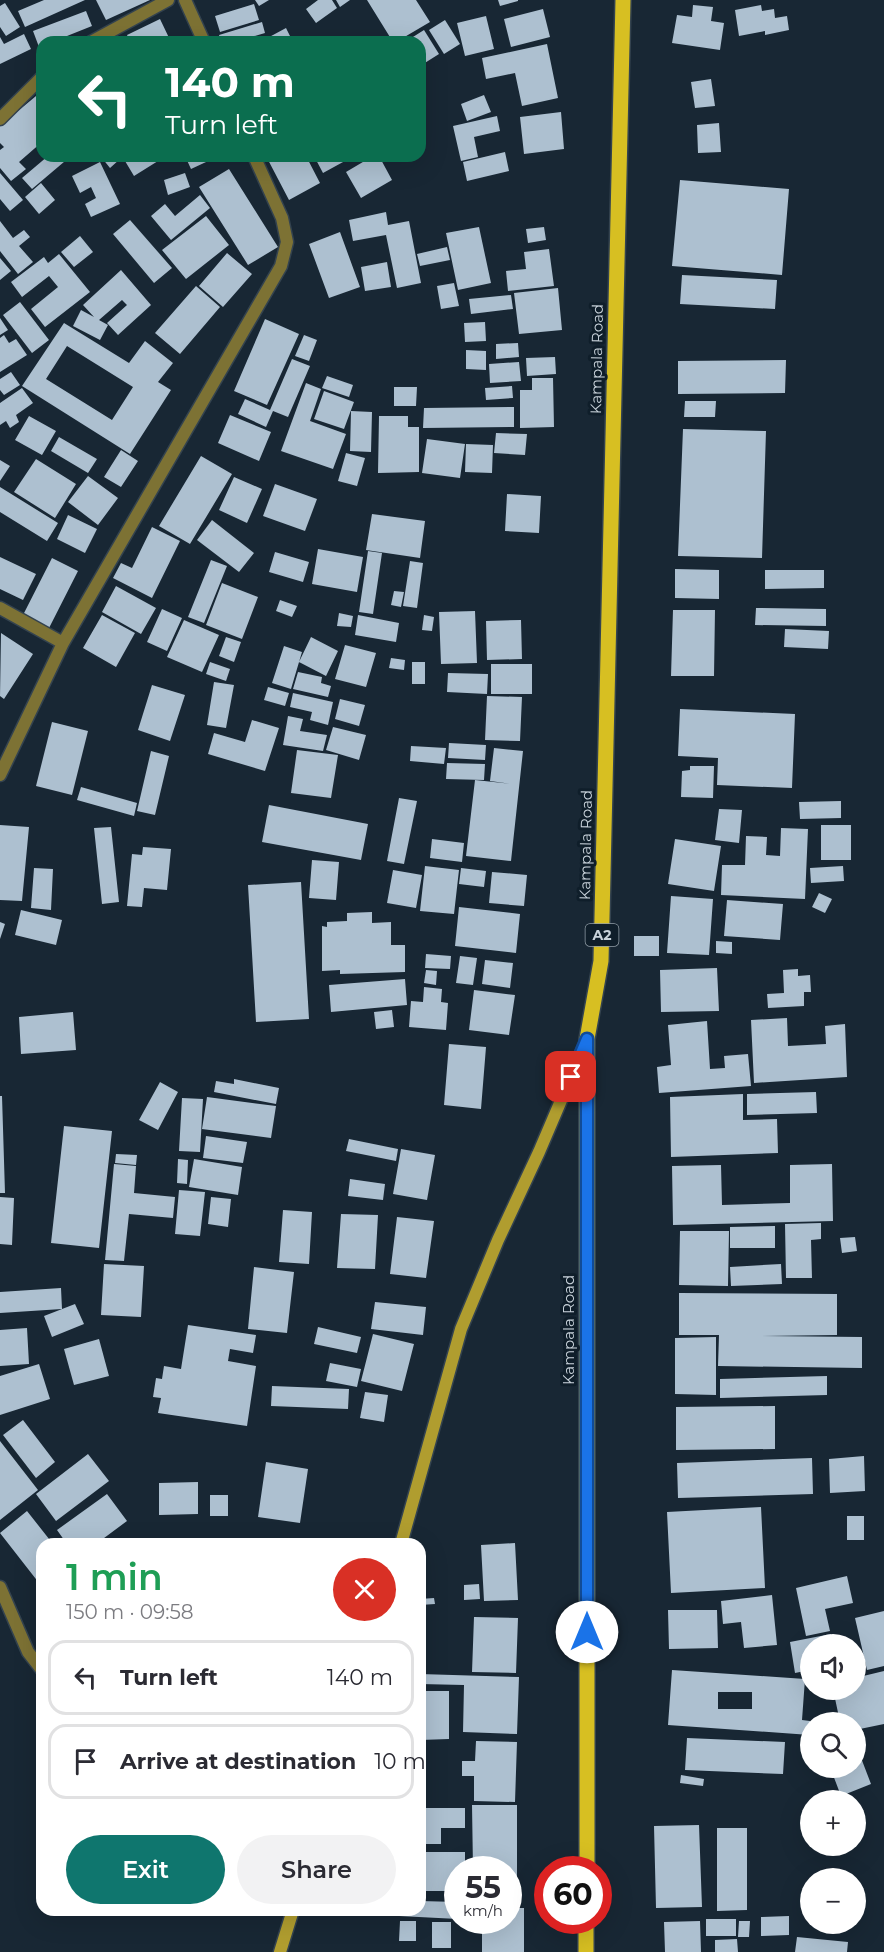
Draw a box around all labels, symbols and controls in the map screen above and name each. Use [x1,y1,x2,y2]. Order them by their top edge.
text: 140 m [165,56,295,108]
icon: left [66,60,144,138]
text: Turn left [165,108,278,141]
street label: Kampala Road [586,304,607,414]
street label: Kampala Road [575,790,596,900]
road number: A2 [586,924,618,946]
pin [545,1051,596,1102]
icon: arrive [554,1060,587,1093]
street label: Kampala Road [559,1275,578,1385]
text: 1 min [66,1555,163,1599]
button: close [333,1558,396,1621]
text: 150 m · 09:58 [66,1600,194,1624]
position arrow [555,1600,619,1664]
map controls [800,1634,866,1934]
button: sound [800,1634,866,1700]
icon: left [69,1661,102,1694]
text: Turn left [120,1664,218,1691]
text: 140 m [327,1664,393,1691]
button: search [800,1712,866,1778]
icon: arrive [69,1745,102,1778]
text: Arrive at destination [120,1748,356,1775]
text: 10 m [374,1748,426,1775]
button: + [800,1790,866,1856]
button: Exit [66,1835,225,1904]
button: Share [237,1835,396,1904]
speed limit sign: 60 [534,1856,612,1934]
button: − [800,1868,866,1934]
text: 55 [465,1869,501,1906]
text: km/h [463,1901,503,1920]

